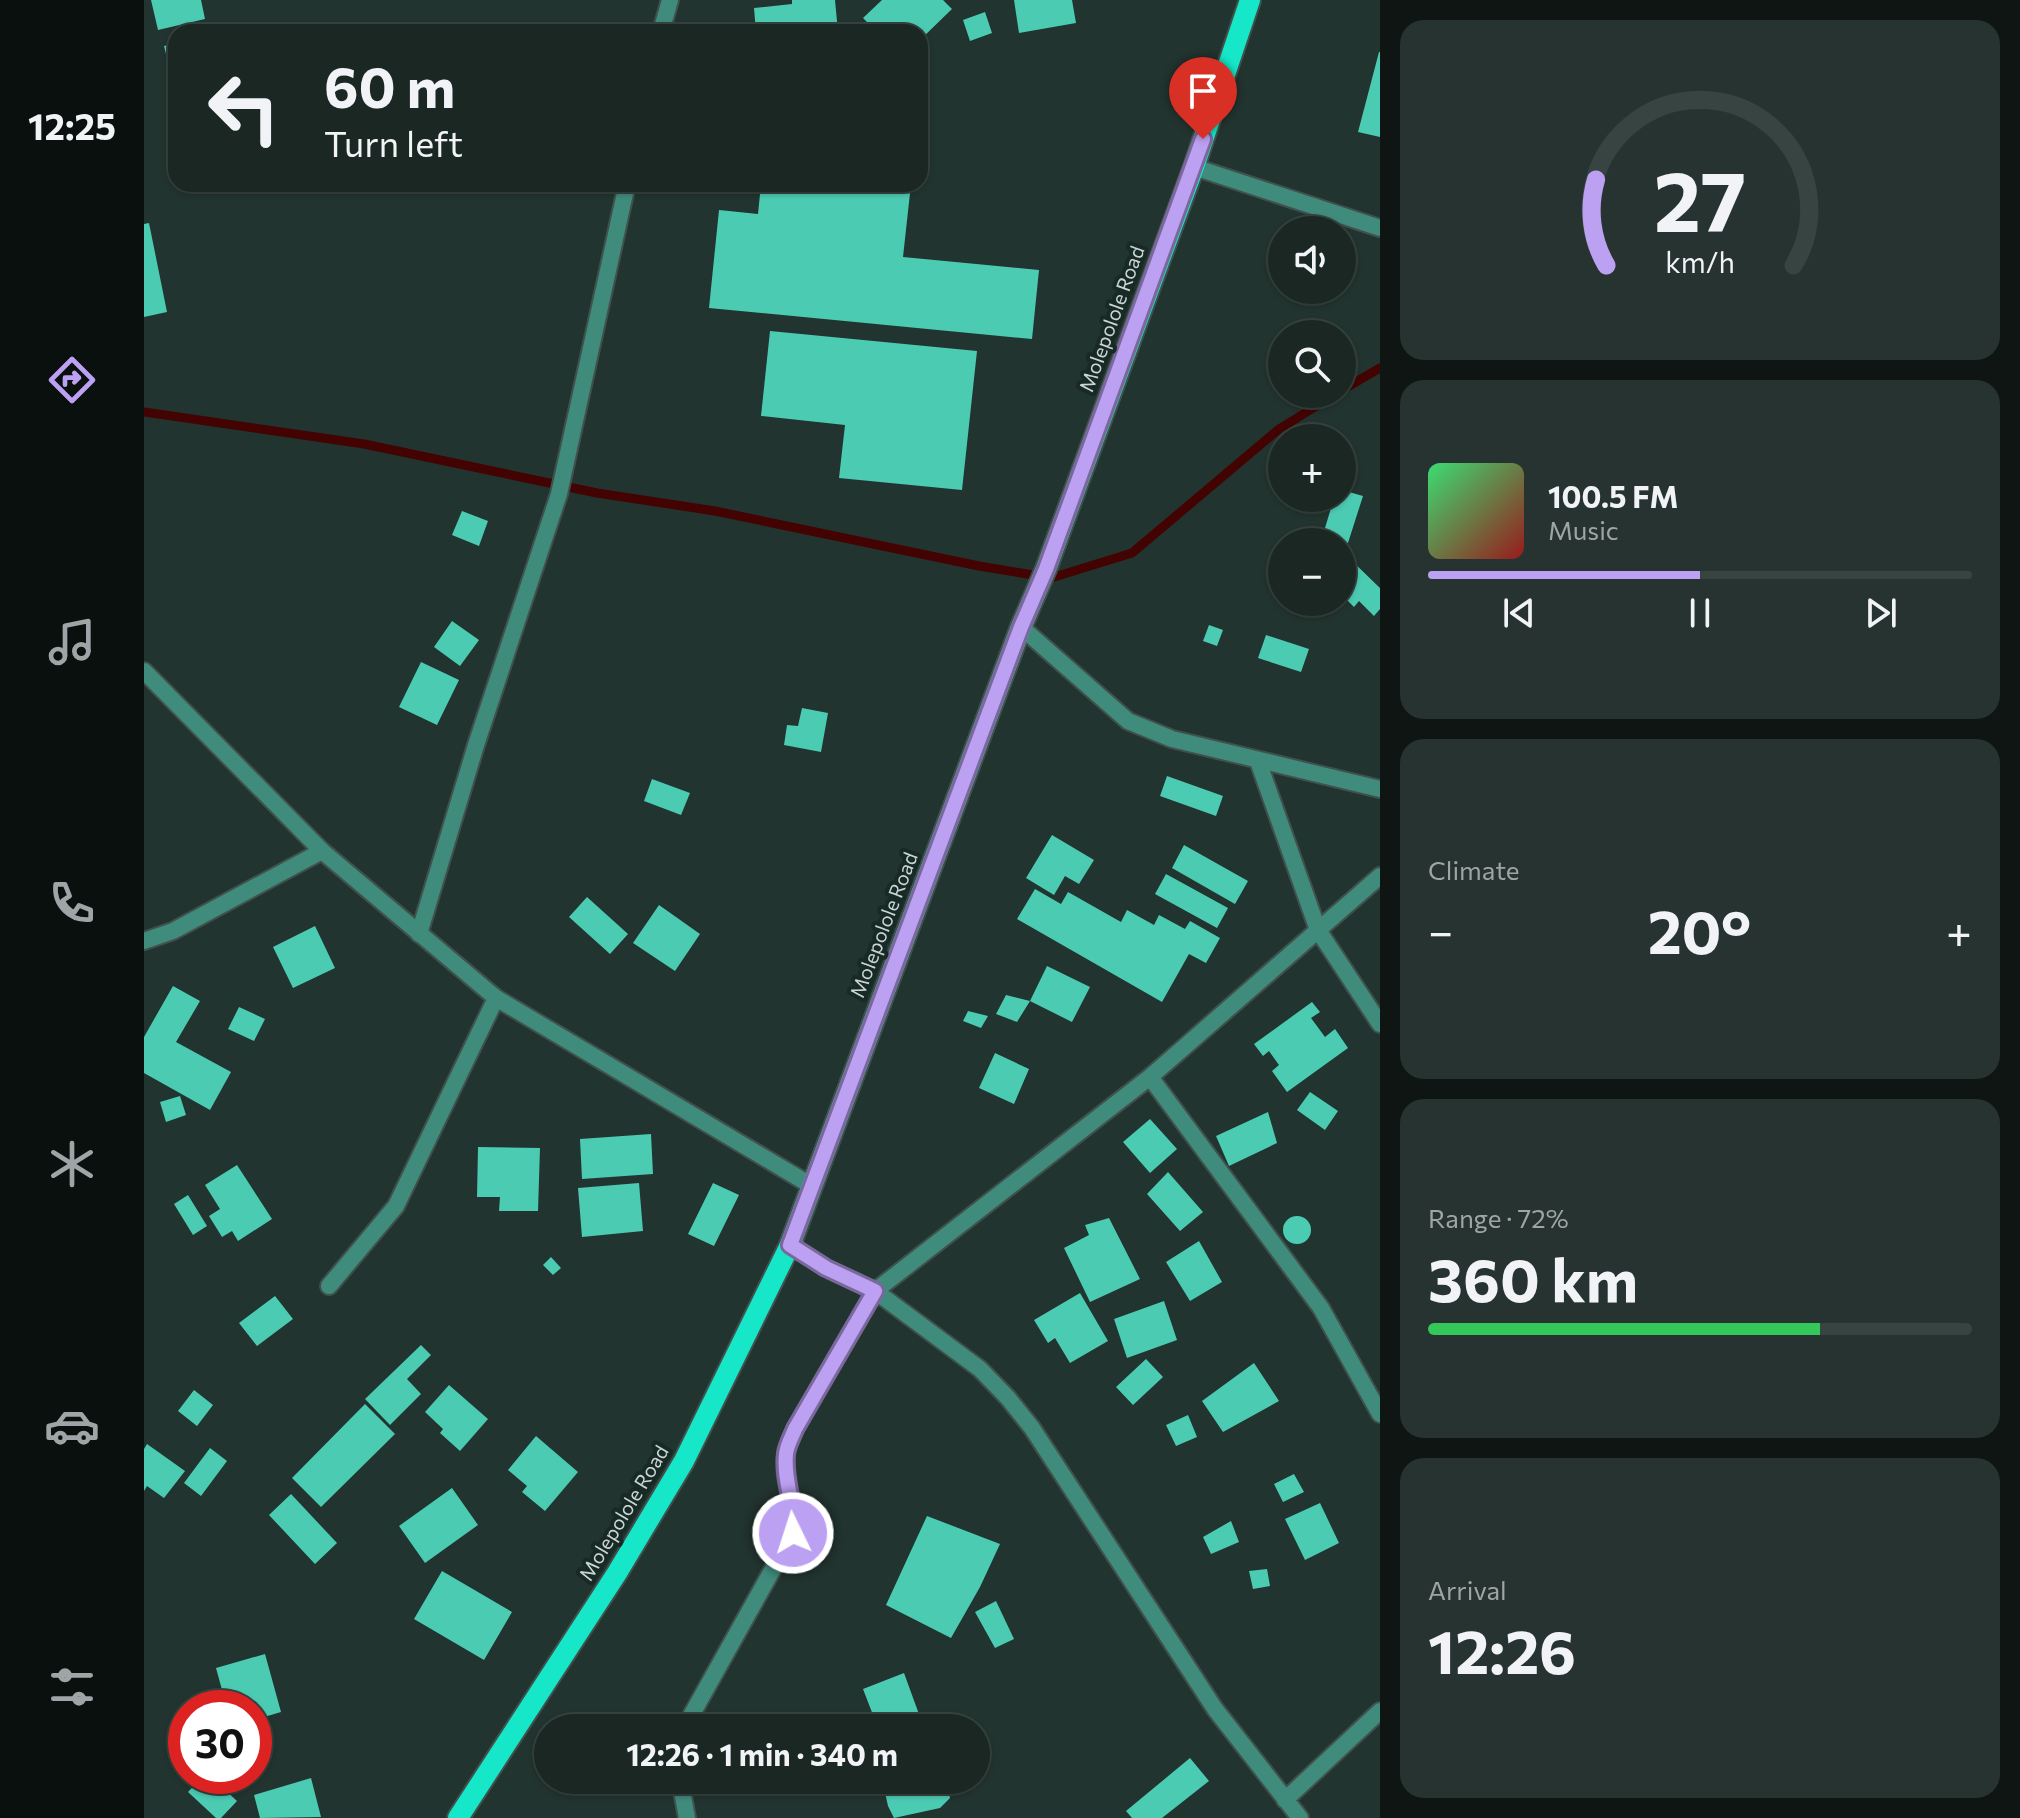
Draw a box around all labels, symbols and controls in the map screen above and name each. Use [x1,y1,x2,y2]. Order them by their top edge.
text: 60 m [324,51,455,120]
icon: left [192,56,296,160]
pin [1169,57,1237,139]
icon: arrive [1181,69,1225,113]
text: 12:25 [28,103,116,147]
text: Turn left [324,120,463,164]
text: 27 [1654,146,1746,248]
map controls [1268,216,1356,616]
button: sound [1268,216,1356,304]
street label: Molepolole Road [1074,242,1149,395]
text: km/h [1665,244,1735,279]
button: search [1268,320,1356,408]
icon: directions [44,352,100,408]
button: + [1268,424,1356,512]
text: 100.5 FM [1548,477,1678,514]
text: Music [1548,514,1619,545]
button: − [1268,528,1356,616]
icon: previous [1497,591,1541,635]
icon: pause [1678,591,1722,635]
icon: next [1859,591,1903,635]
icon: music [44,614,100,670]
street label: Molepolole Road [844,849,922,1001]
text: Climate [1428,854,1520,885]
icon: phone [44,875,100,931]
text: 20° [1648,893,1751,966]
text: − [1428,903,1453,957]
text: + [1946,903,1972,957]
icon: climate [44,1136,100,1192]
text: Range · 72% [1428,1202,1569,1233]
text: 360 km [1428,1241,1638,1314]
icon: car [44,1398,100,1454]
street label: Molepolole Road [573,1440,673,1585]
position arrow [751,1491,835,1575]
text: Arrival [1428,1574,1507,1605]
text: 12:26 [1428,1613,1576,1686]
icon: filters [44,1659,100,1715]
speed limit sign: 30 [168,1690,272,1794]
text: 12:26 · 1 min · 340 m [626,1735,898,1772]

